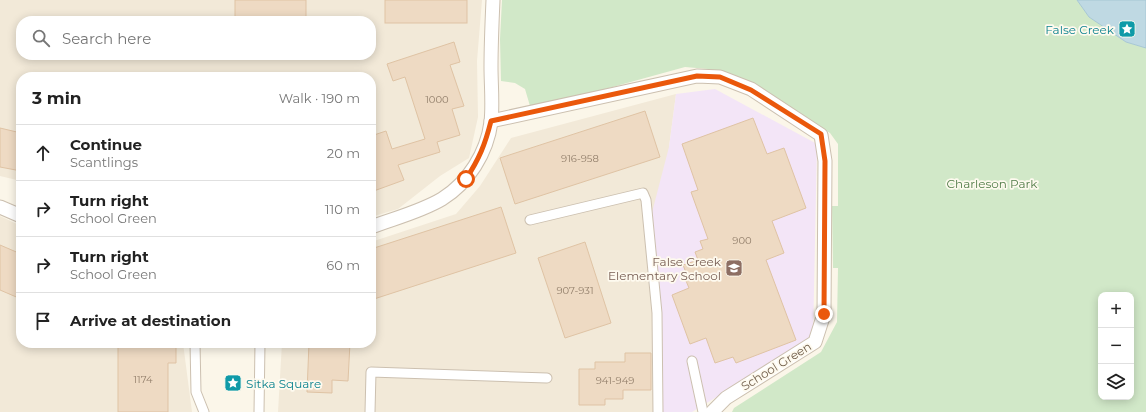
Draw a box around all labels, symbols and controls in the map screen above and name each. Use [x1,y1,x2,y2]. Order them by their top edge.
search box [16,16,376,60]
place icon: False Creek [1117,19,1137,39]
place label: False Creek [1045,22,1115,37]
icon: search [30,27,52,49]
text: Search here [62,29,151,48]
text: 3 min [32,88,82,108]
text: Walk · 190 m [279,90,360,106]
house number: 1000 [425,93,449,106]
text: Continue [70,135,142,154]
icon: ahead [32,142,54,164]
text: 20 m [327,145,360,161]
house number: 916-958 [561,152,599,165]
text: Scantlings [70,154,138,170]
route start [457,170,475,188]
park label: Charleson Park [947,176,1038,191]
text: Turn right [70,191,149,210]
icon: right [32,198,54,220]
text: 110 m [325,201,360,217]
text: School Green [70,210,157,226]
house number: 900 [732,234,752,247]
text: Turn right [70,247,149,266]
icon: right [32,254,54,276]
place label: False Creek Elementary School [608,254,722,283]
text: 60 m [326,257,360,273]
school or university icon: False Creek Elementary School [724,258,744,278]
text: School Green [70,266,157,282]
house number: 907-931 [556,284,594,297]
map controls [1098,292,1134,400]
button: + [1098,292,1134,328]
route end [815,305,833,323]
icon: arrive [32,310,54,332]
text: Arrive at destination [70,311,231,330]
button: − [1098,328,1134,364]
street label: School Green [738,338,814,394]
button: layers [1098,364,1134,400]
house number: 1174 [133,373,153,386]
place icon: Sitka Square [223,373,243,393]
house number: 941-949 [596,374,634,387]
place label: Sitka Square [246,376,321,391]

